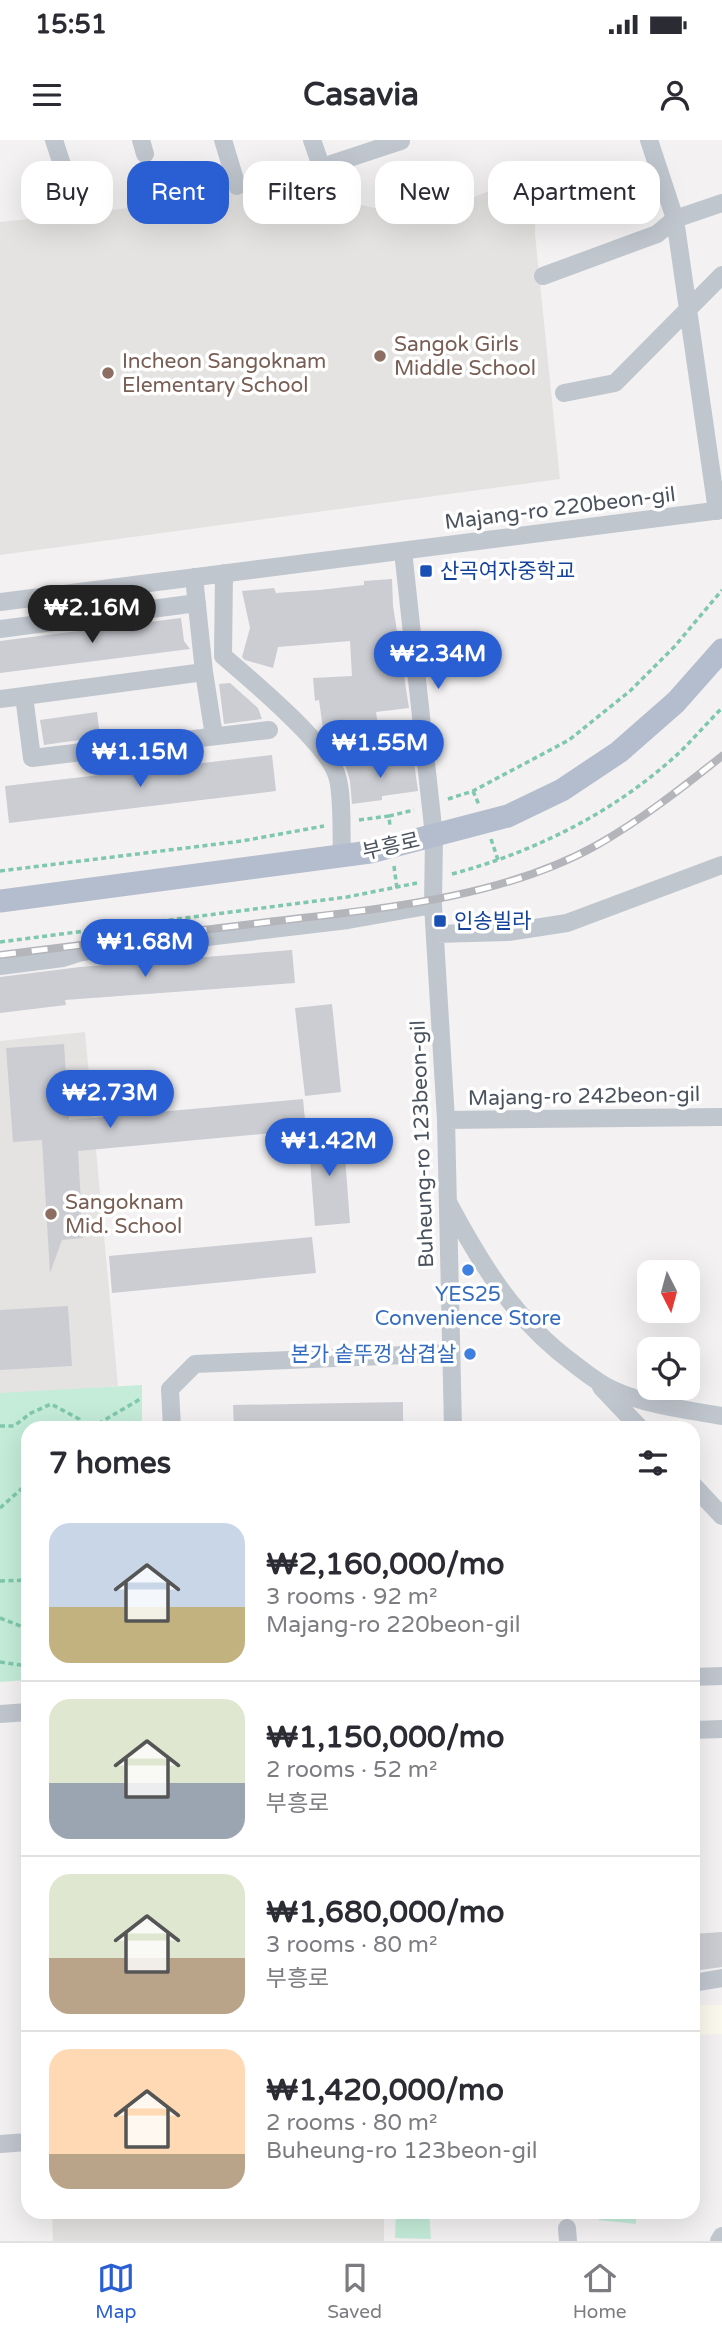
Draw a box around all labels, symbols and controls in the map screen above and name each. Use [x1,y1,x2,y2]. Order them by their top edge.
text: 15:51 [35,9,107,40]
icon: menu [28,76,66,114]
text: Casavia [303,76,419,114]
icon: person [656,76,694,114]
chip: Buy [21,161,113,224]
chip: Rent [127,161,229,224]
chip: Filters [243,161,361,224]
chip: New [375,161,474,224]
chip: Apartment [488,161,660,224]
place label: Sangok Girls Middle School [394,332,536,381]
marker: Sangok Girls Middle School [372,348,388,364]
place label: Incheon Sangoknam Elementary School [122,349,326,398]
marker: Incheon Sangoknam Elementary School [100,365,116,381]
street label: Majang-ro 220beon-gil [443,482,677,535]
place label: 산곡여자중학교 [440,559,575,584]
marker: 산곡여자중학교 [418,563,434,579]
pin: ₩2.16M [35,586,149,645]
text: ₩2.16M [44,594,140,622]
pin: ₩2.34M [381,631,495,691]
text: ₩2.34M [390,640,486,668]
pin: ₩1.55M [323,720,437,780]
text: ₩1.55M [332,729,428,757]
pin: ₩1.15M [83,730,197,789]
text: ₩1.15M [92,738,188,766]
street label: 부흥로 [360,828,422,865]
place label: 인송빌라 [454,909,531,934]
marker: 인송빌라 [432,913,448,929]
pin: ₩1.68M [88,920,202,979]
text: ₩1.68M [97,928,193,956]
street label: Buheung-ro 123beon-gil [406,1020,439,1268]
pin: ₩2.73M [53,1070,167,1130]
text: ₩2.73M [62,1079,158,1107]
street label: Majang-ro 242beon-gil [468,1082,700,1111]
pin: ₩1.42M [272,1118,386,1178]
text: ₩1.42M [281,1127,377,1155]
place label: Sangoknam Mid. School [65,1190,184,1239]
marker: Sangoknam Mid. School [43,1206,59,1222]
north arrow [637,1260,700,1323]
map controls [637,1260,700,1400]
marker: YES25 Convenience Store [460,1262,476,1278]
place label: YES25 Convenience Store [375,1282,561,1331]
button: locate [637,1337,700,1400]
place label: 본가 솥뚜껑 삼겹살 [291,1342,456,1367]
marker: 본가 솥뚜껑 삼겹살 [462,1346,478,1362]
icon: filters [634,1444,672,1482]
text: 7 homes [49,1445,171,1482]
text: ₩2,160,000/mo [266,1546,505,1583]
icon: home [105,1551,189,1635]
text: 3 rooms · 92 m² [266,1583,437,1611]
text: Majang-ro 220beon-gil [266,1611,520,1639]
text: ₩1,150,000/mo [266,1719,505,1756]
icon: home [105,1727,189,1811]
text: 2 rooms · 52 m² [266,1756,437,1784]
text: 부흥로 [266,1790,329,1818]
text: ₩1,680,000/mo [266,1894,505,1931]
icon: home [105,1902,189,1986]
text: 3 rooms · 80 m² [266,1931,437,1959]
text: 부흥로 [266,1965,329,1993]
text: ₩1,420,000/mo [266,2072,504,2109]
icon: home [105,2077,189,2161]
text: 2 rooms · 80 m² [266,2109,437,2137]
text: Buheung-ro 123beon-gil [266,2137,537,2165]
tab: Map [95,2259,136,2323]
tab: Saved [327,2259,382,2323]
tab: Home [573,2259,627,2323]

